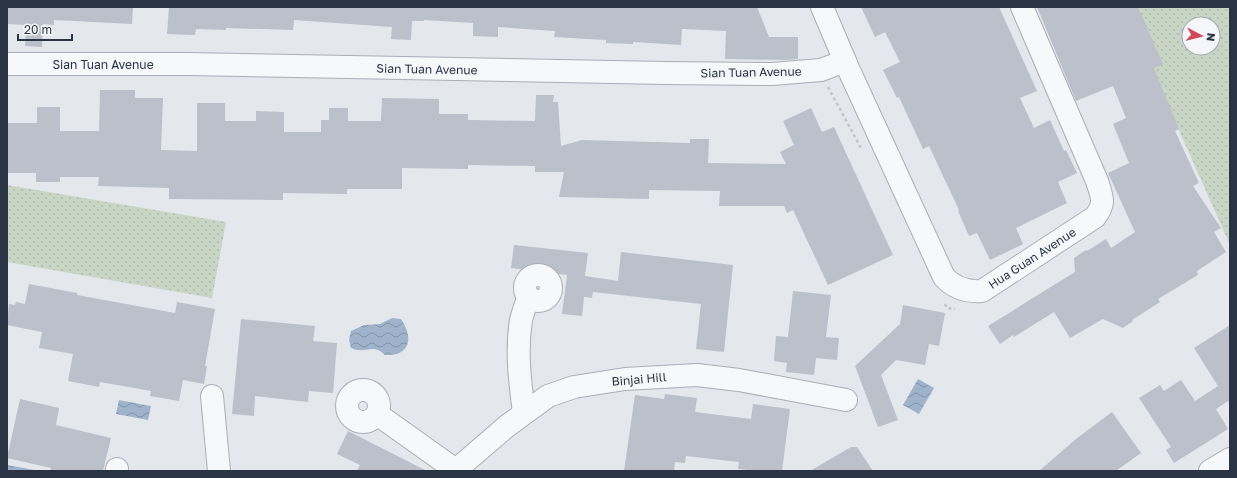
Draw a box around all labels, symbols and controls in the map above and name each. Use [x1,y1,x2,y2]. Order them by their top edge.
scale bar [18,16,72,42]
north arrow [1181,16,1221,56]
text: 20 m [24,22,52,37]
text: N [1204,32,1218,42]
street label: Sian Tuan Avenue [52,57,154,72]
street label: Sian Tuan Avenue [376,61,478,77]
street label: Sian Tuan Avenue [700,64,802,80]
street label: Hua Guan Avenue [985,224,1079,292]
street label: Binjai Hill [611,369,667,389]

